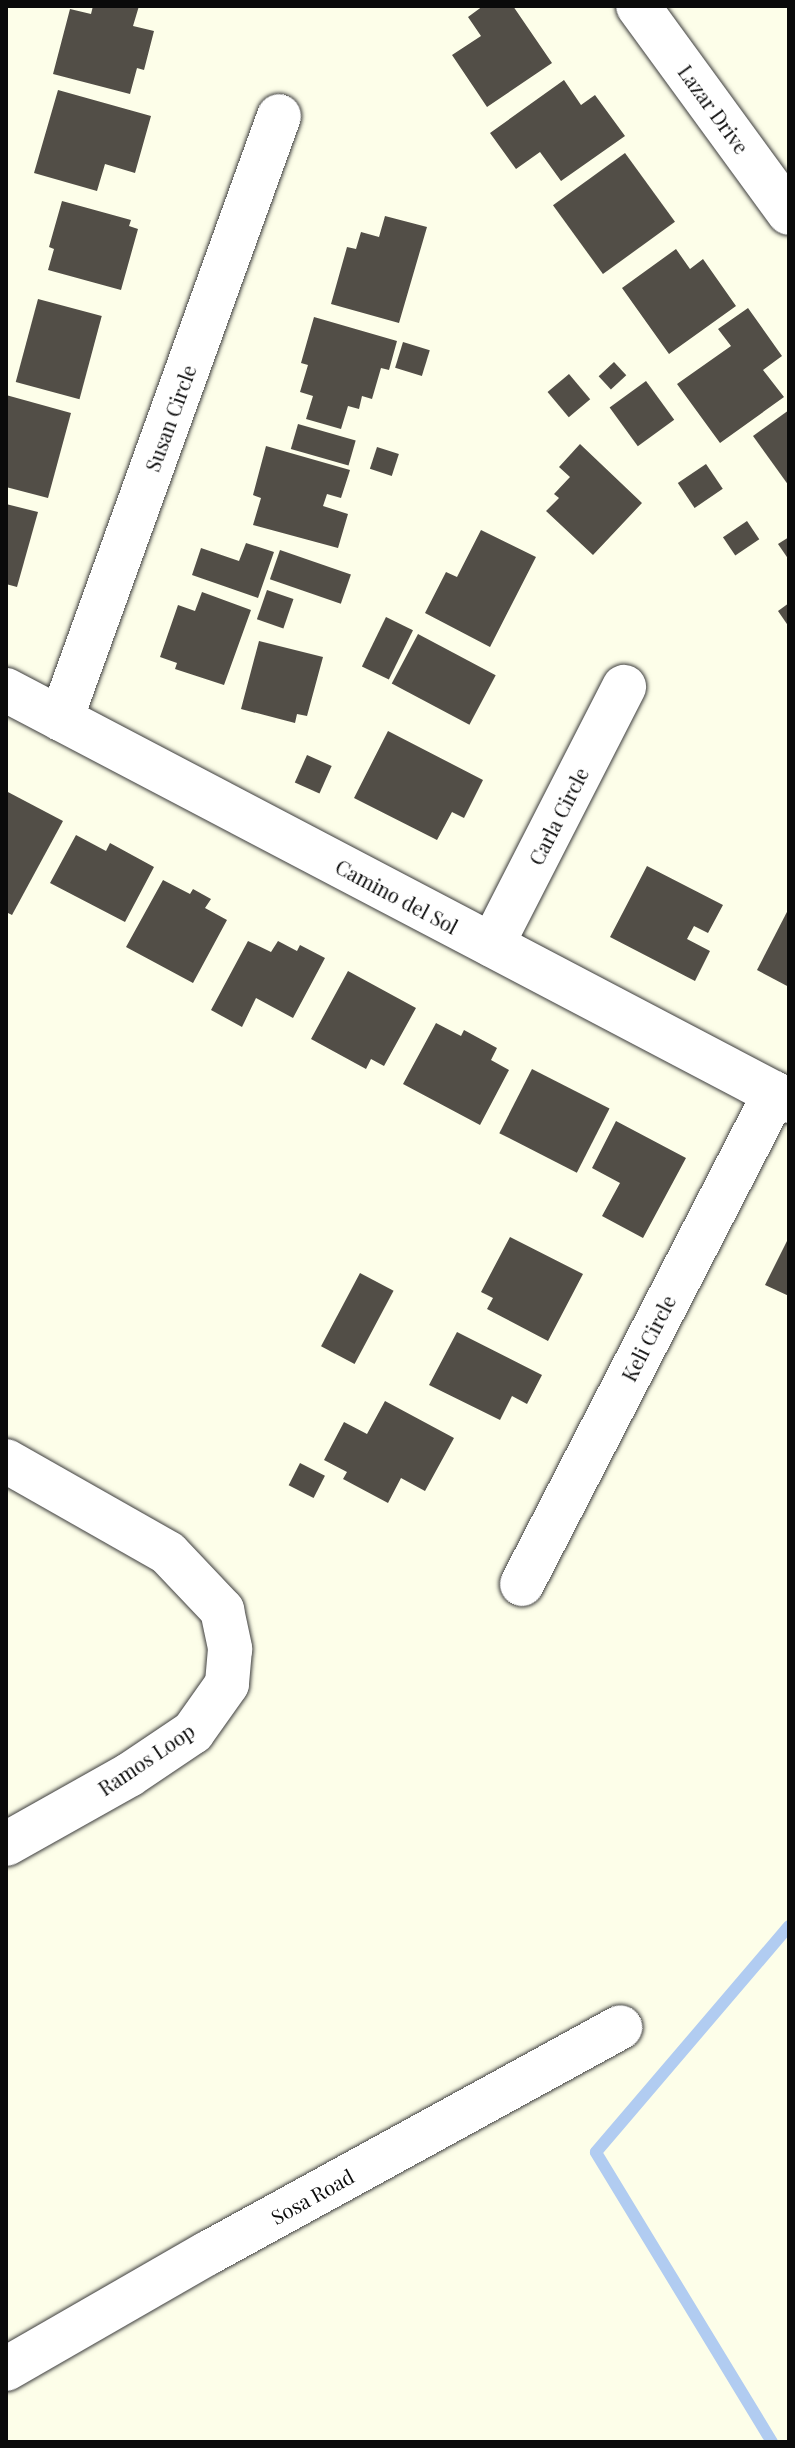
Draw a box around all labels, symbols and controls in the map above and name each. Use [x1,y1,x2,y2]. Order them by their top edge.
street label: Lazar Drive [674,60,754,158]
street label: Susan Circle [140,361,200,475]
street label: Carla Circle [523,763,593,869]
street label: Camino del Sol [332,854,462,938]
street label: Keli Circle [616,1291,680,1385]
street label: Ramos Loop [93,1718,199,1800]
street label: Sosa Road [266,2163,358,2229]

